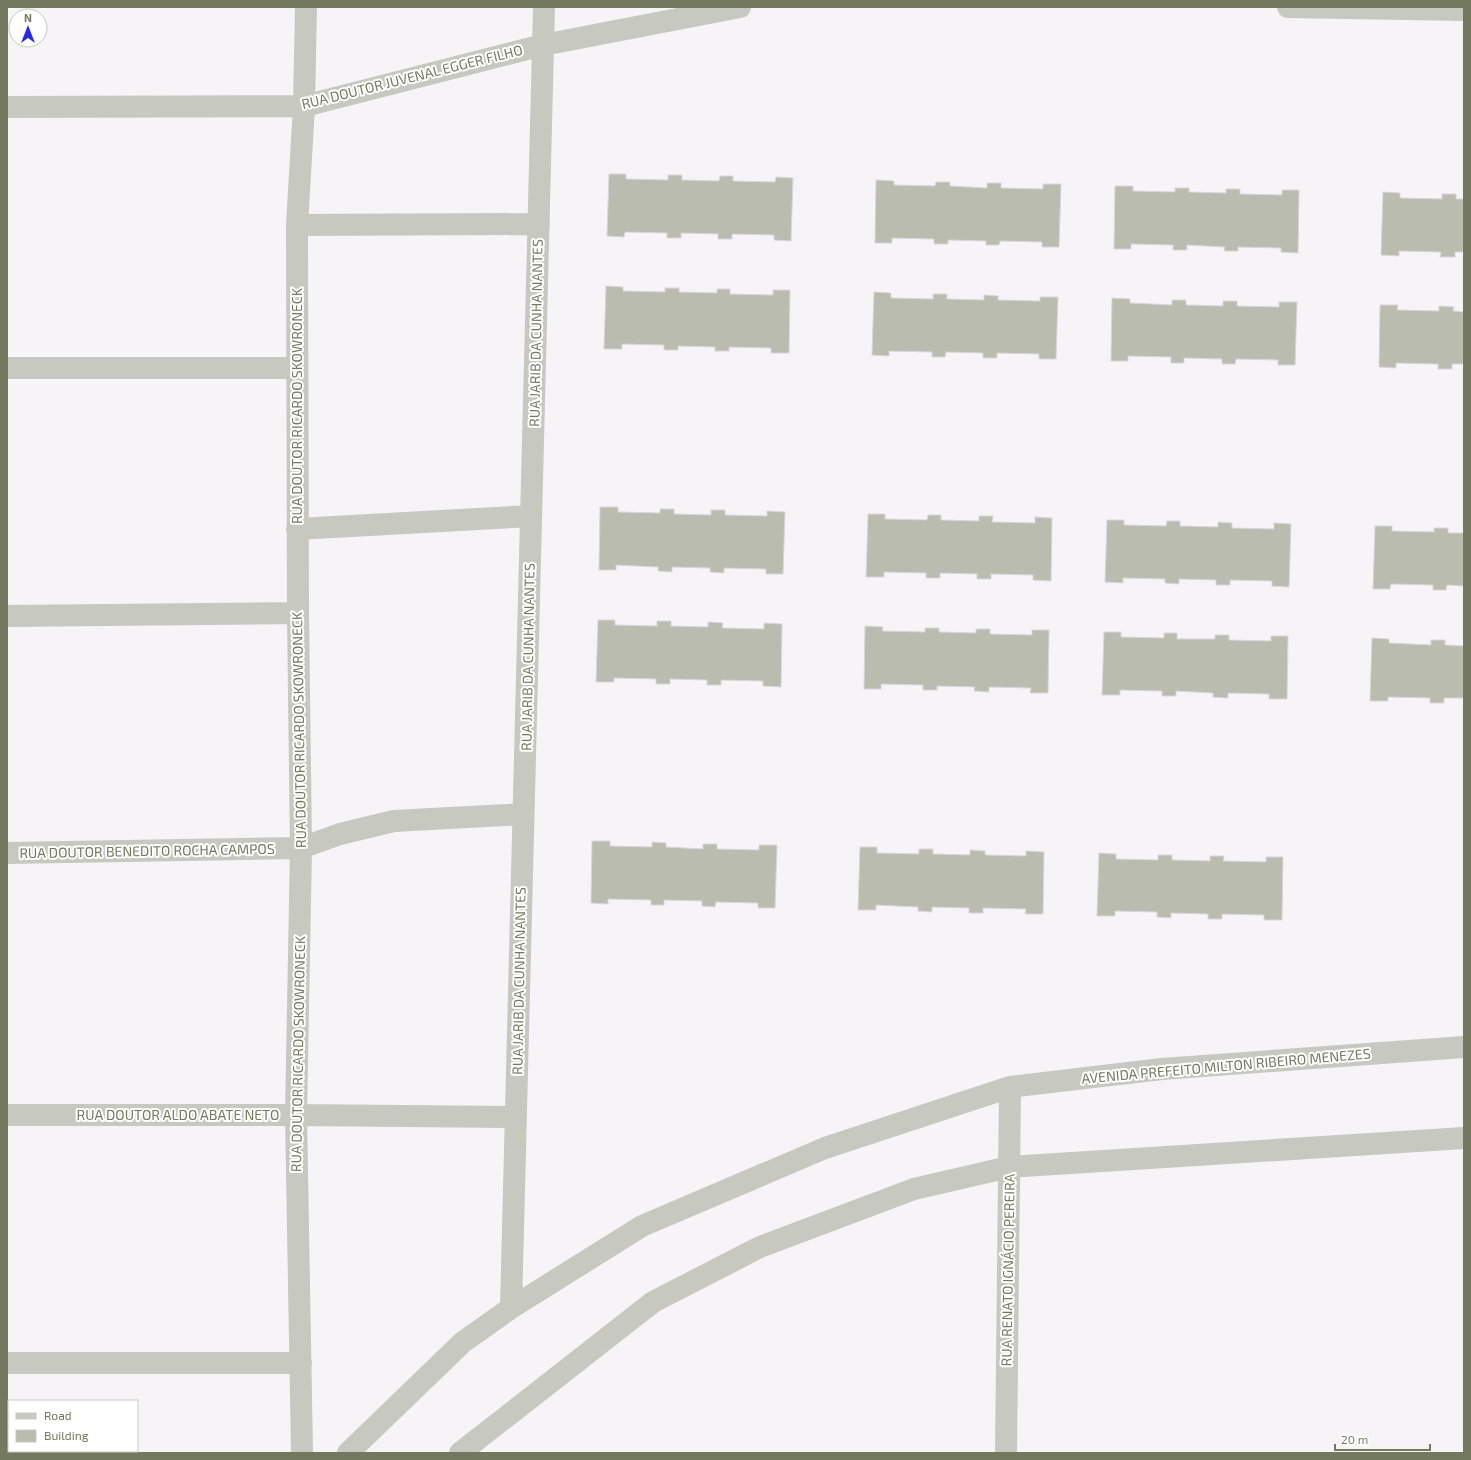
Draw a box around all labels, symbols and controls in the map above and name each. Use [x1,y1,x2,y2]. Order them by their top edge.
north arrow [8,8,48,48]
text: N [24,11,32,24]
street label: RUA DOUTOR JUVENAL EGGER FILHO [300,41,524,112]
street label: RUA JARIB DA CUNHA NANTES [525,239,546,427]
street label: RUA DOUTOR RICARDO SKOWRONECK [288,287,305,524]
street label: RUA JARIB DA CUNHA NANTES [517,563,538,751]
street label: RUA DOUTOR RICARDO SKOWRONECK [288,611,309,848]
street label: RUA DOUTOR BENEDITO ROCHA CAMPOS [19,840,275,861]
street label: RUA JARIB DA CUNHA NANTES [508,887,529,1075]
street label: RUA DOUTOR RICARDO SKOWRONECK [287,935,308,1172]
street label: AVENIDA PREFEITO MILTON RIBEIRO MENEZES [1081,1044,1371,1087]
street label: RUA DOUTOR ALDO ABATE NETO [77,1106,279,1123]
street label: RUA RENATO IGNÁCIO PEREIRA [997,1173,1018,1367]
legend [8,1400,138,1452]
text: Road [44,1408,72,1422]
scale bar [1335,1426,1430,1452]
text: Building [44,1428,89,1442]
text: 20 m [1341,1432,1368,1446]

